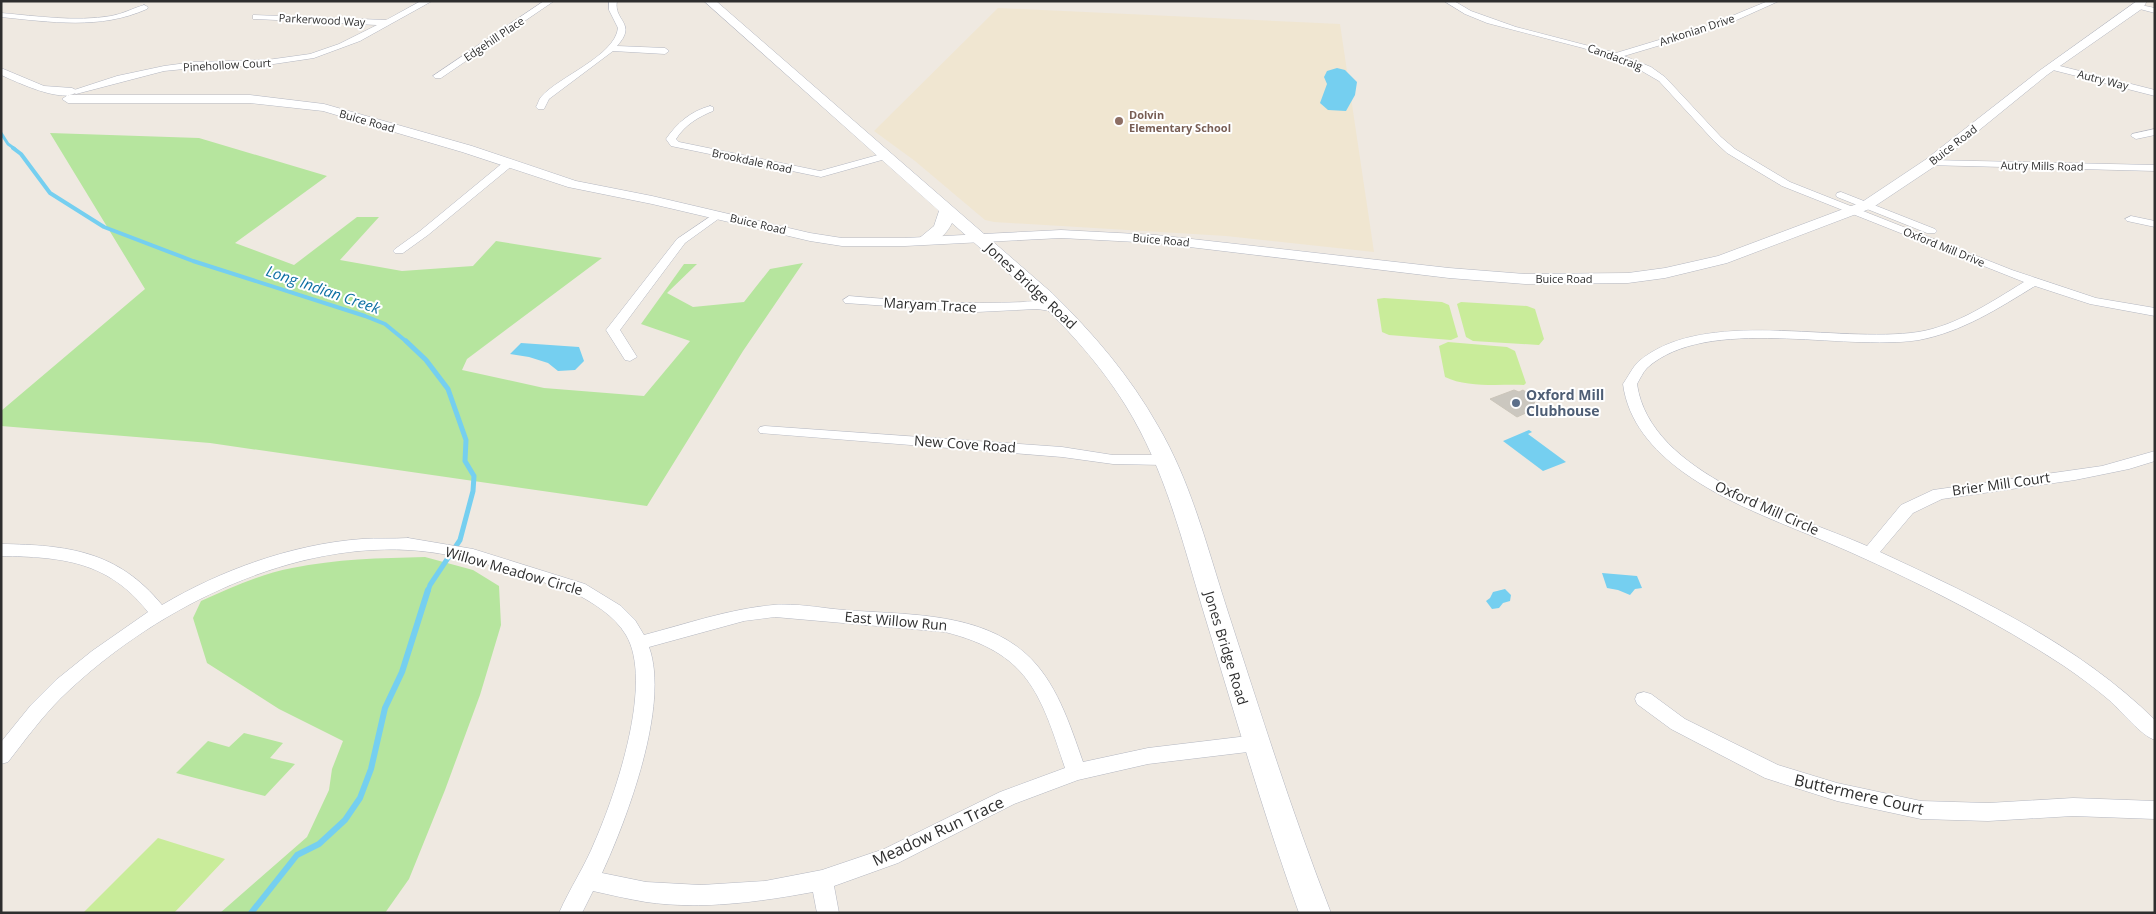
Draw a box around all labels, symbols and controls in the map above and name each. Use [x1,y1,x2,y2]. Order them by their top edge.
street label: Parkerwood Way [278,10,366,29]
street label: Ankonian Drive [1657,10,1736,49]
street label: Edgehill Place [461,13,527,64]
street label: Candacraig [1586,40,1645,73]
street label: Pinehollow Court [183,55,271,74]
street label: Autry Way [2076,66,2131,93]
street label: Buice Road [338,105,397,136]
place label: Dolvin Elementary School [1129,107,1231,135]
marker: Dolvin Elementary School [1113,115,1125,127]
street label: Buice Road [1926,121,1980,168]
street label: Brookdale Road [711,145,794,176]
street label: Autry Mills Road [2000,157,2084,174]
street label: Buice Road [729,210,788,237]
street label: Oxford Mill Drive [1901,223,1987,270]
street label: Buice Road [1132,230,1190,249]
street label: Jones Bridge Road [980,237,1081,333]
water label: Long Indian Creek [264,260,384,318]
street label: Buice Road [1535,271,1593,286]
street label: Maryam Trace [883,293,977,316]
place label: Oxford Mill Clubhouse [1526,385,1604,420]
marker: Oxford Mill Clubhouse [1510,397,1522,409]
street label: New Cove Road [913,430,1017,457]
street label: Brier Mill Court [1951,467,2051,500]
street label: Oxford Mill Circle [1712,476,1822,539]
street label: Willow Meadow Circle [443,542,585,599]
street label: Jones Bridge Road [1200,587,1253,707]
street label: East Willow Run [844,607,948,634]
street label: Buttermere Court [1792,768,1926,820]
street label: Meadow Run Trace [869,791,1007,871]

